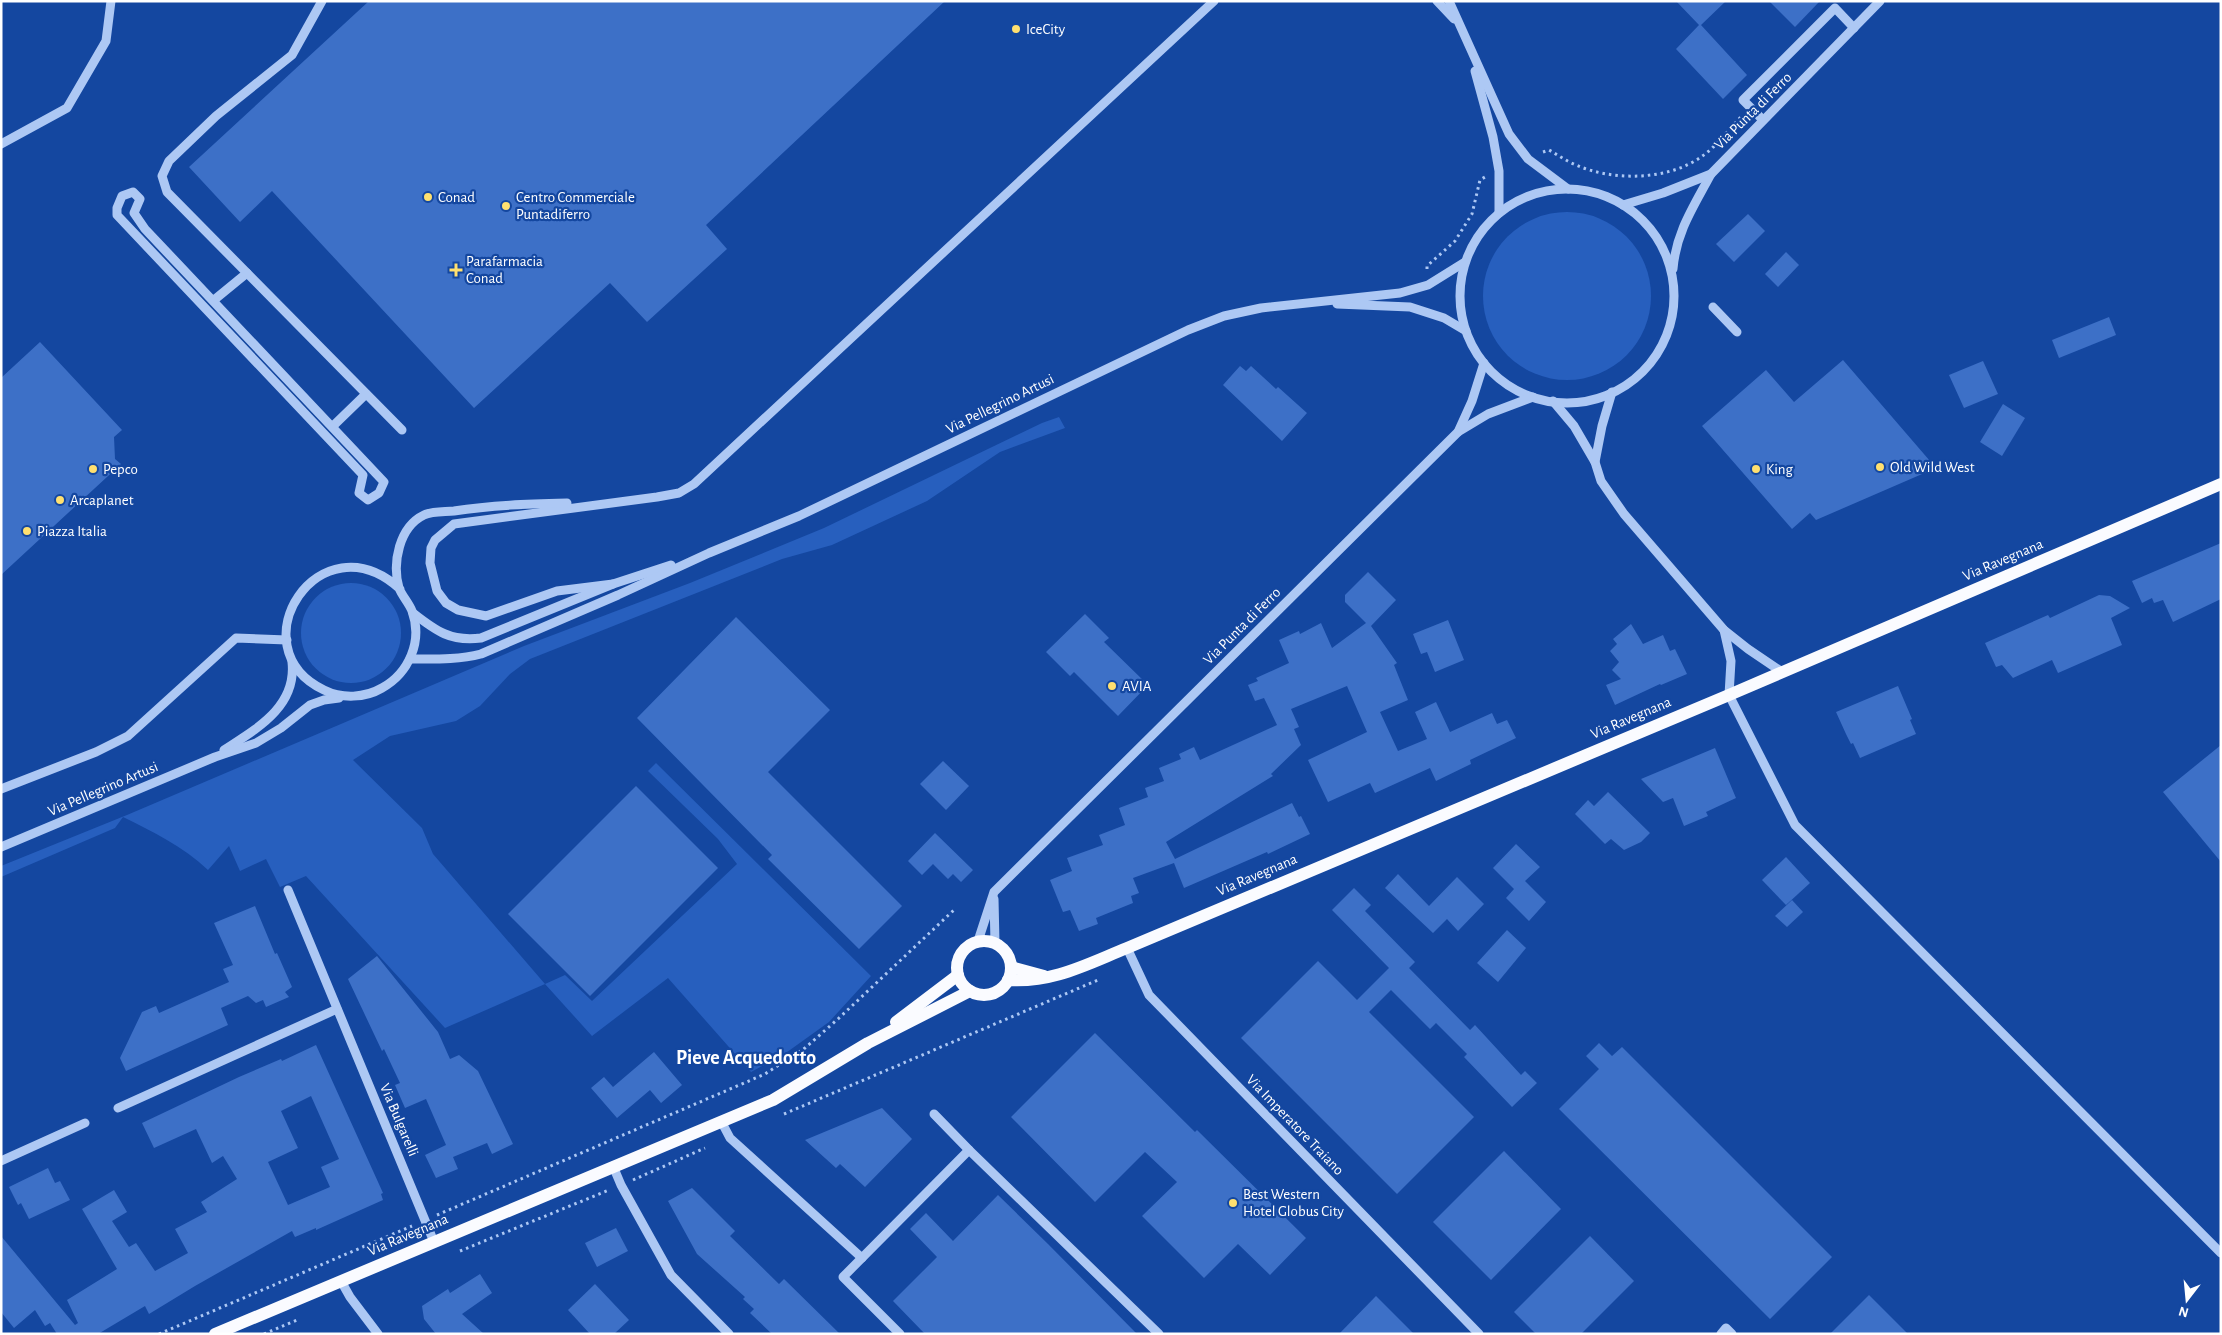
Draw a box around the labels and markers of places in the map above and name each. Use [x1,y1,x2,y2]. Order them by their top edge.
place label: IceCity [1026,22,1066,37]
marker: IceCity [1010,23,1022,35]
place label: Conad [438,190,475,205]
place label: Centro Commerciale Puntadiferro [516,190,635,222]
marker: Conad [422,191,434,203]
marker: Centro Commerciale Puntadiferro [500,200,512,212]
place label: Parafarmacia Conad [466,254,543,286]
marker: Parafarmacia Conad [450,264,462,276]
place label: Old Wild West [1890,460,1975,475]
marker: Old Wild West [1874,461,1886,473]
place label: Pepco [103,462,138,477]
place label: King [1766,462,1794,477]
marker: Pepco [87,463,99,475]
marker: King [1750,463,1762,475]
place label: Arcaplanet [70,493,134,508]
marker: Arcaplanet [54,494,66,506]
place label: Piazza Italia [37,524,107,539]
marker: Piazza Italia [21,525,33,537]
place label: AVIA [1122,679,1152,694]
marker: AVIA [1106,680,1118,692]
place label: Best Western Hotel Globus City [1243,1187,1345,1219]
marker: Best Western Hotel Globus City [1227,1197,1239,1209]

